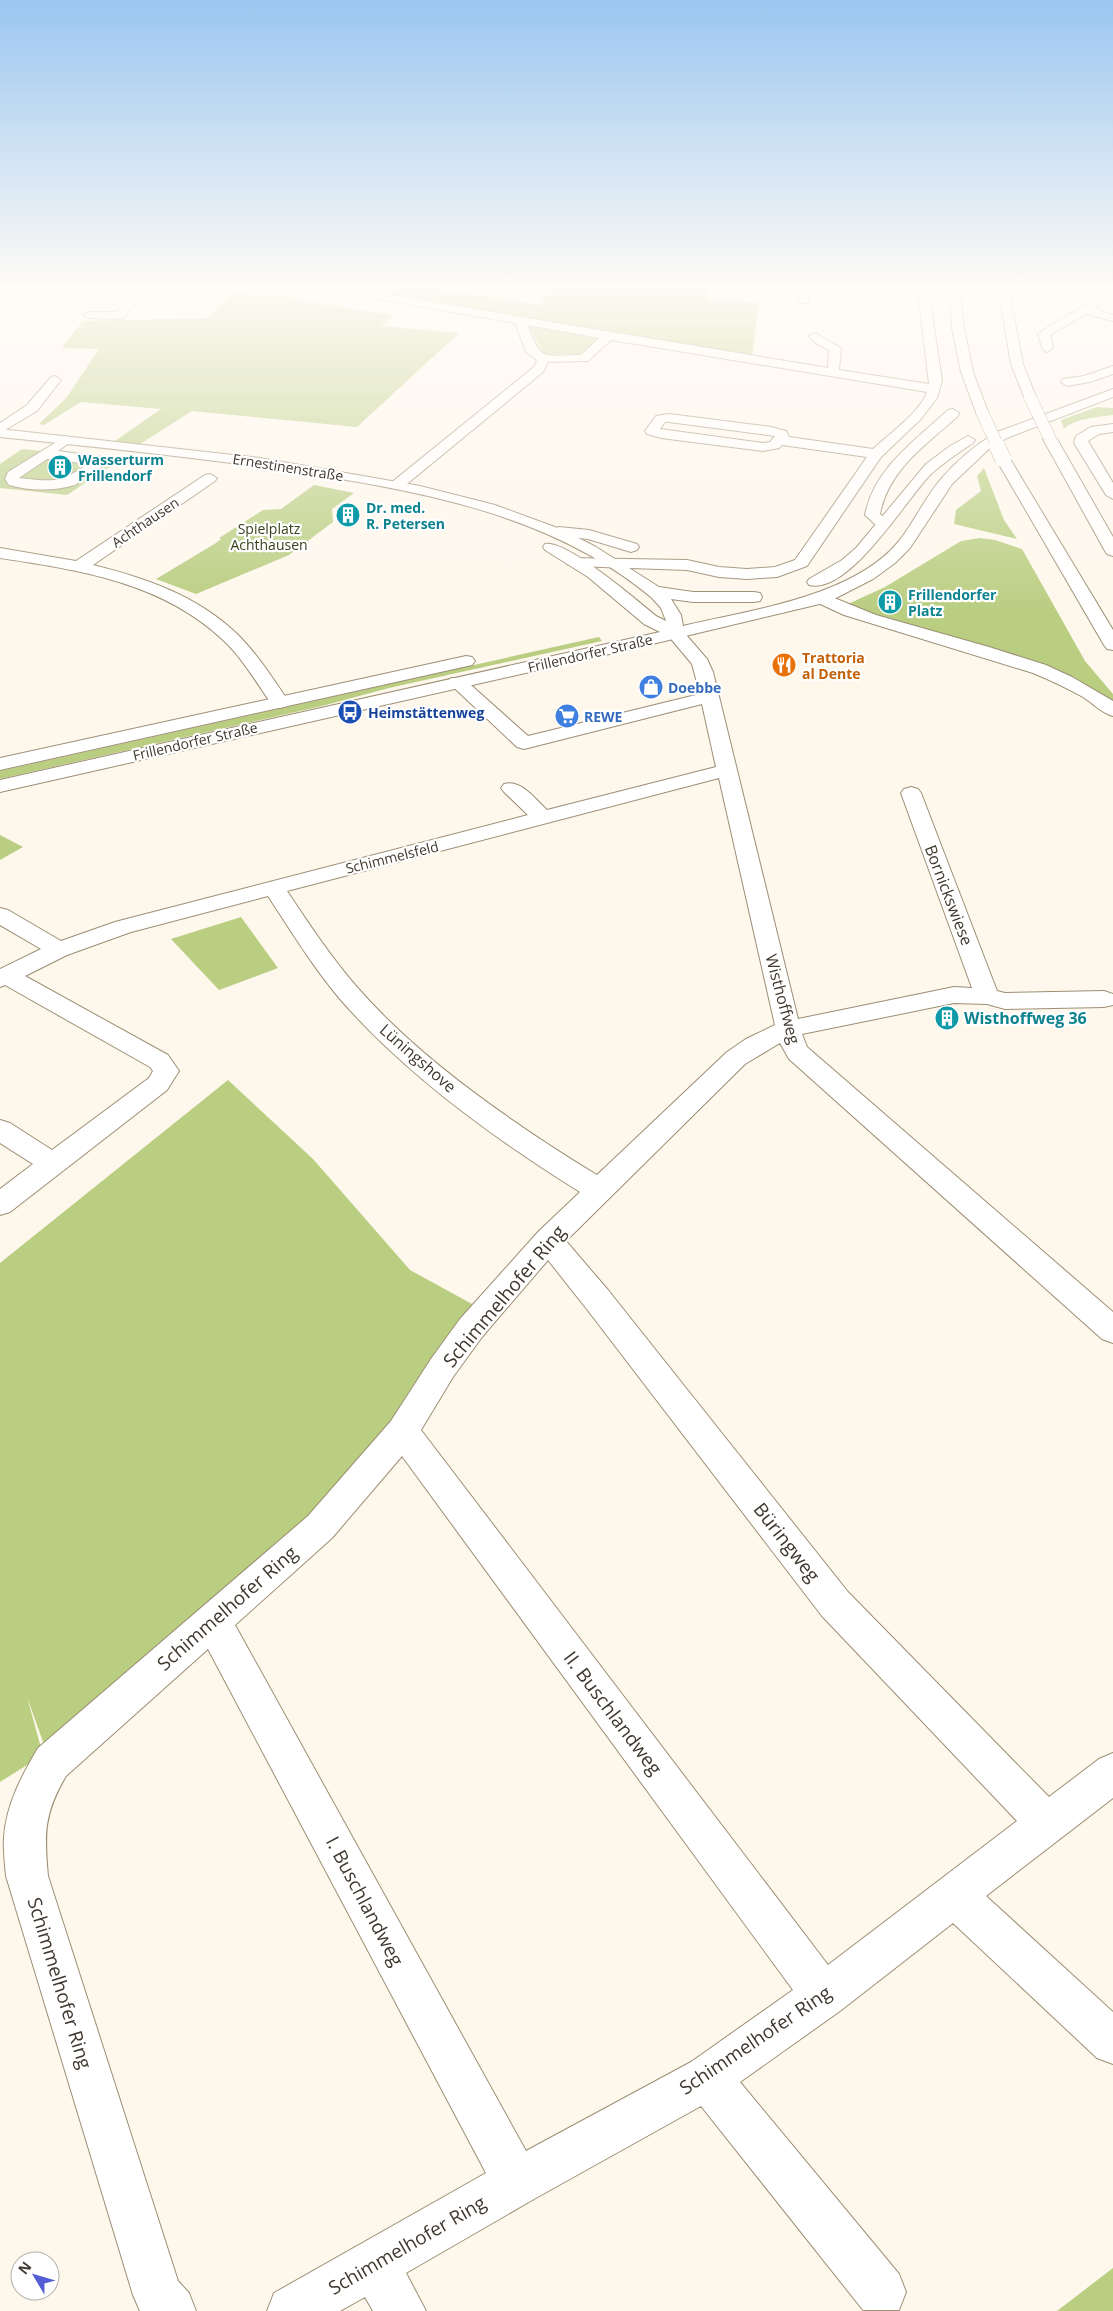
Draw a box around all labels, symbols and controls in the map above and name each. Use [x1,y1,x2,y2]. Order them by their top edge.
street label: Ernestinenstraße [231,449,345,485]
place label: Wasserturm Frillendorf [78,450,164,485]
building icon: Wasserturm Frillendorf [47,454,73,480]
street label: Achthausen [108,493,182,551]
place label: Dr. med. R. Petersen [366,498,445,533]
building icon: Dr. med. R. Petersen [335,502,361,528]
park label: Spielplatz Achthausen [230,519,308,554]
place label: Frillendorfer Platz [908,585,997,620]
building icon: Frillendorfer Platz [877,589,903,615]
street label: Frillendorfer Straße [526,629,654,677]
place label: Trattoria al Dente [802,648,865,683]
restaurant icon: Trattoria al Dente [771,652,797,678]
shop icon: Doebbe [638,674,664,700]
place label: Doebbe [668,678,721,697]
bus stop icon: Heimstättenweg [337,699,363,725]
place label: Heimstättenweg [368,703,484,722]
supermarket icon: REWE [554,703,580,729]
place label: REWE [584,707,623,726]
street label: Frillendorfer Straße [131,717,259,765]
street label: Schimmelsfeld [344,836,440,878]
street label: Bornickswiese [920,842,978,948]
street label: Wisthoffweg [760,952,806,1047]
building icon: Wisthoffweg 36 [934,1005,960,1031]
place label: Wisthoffweg 36 [964,1007,1087,1029]
street label: Lüningshove [375,1019,461,1097]
street label: Schimmelhofer Ring [437,1219,571,1373]
street label: Büringweg [748,1497,826,1587]
street label: Schimmelhofer Ring [151,1540,303,1676]
street label: II. Buschlandweg [558,1646,668,1780]
street label: I. Buschlandweg [320,1832,410,1970]
street label: Schimmelhofer Ring [22,1894,98,2072]
street label: Schimmelhofer Ring [674,1979,836,2101]
street label: Schimmelhofer Ring [323,2189,491,2301]
north arrow [10,2251,60,2301]
text: N [13,2257,35,2278]

